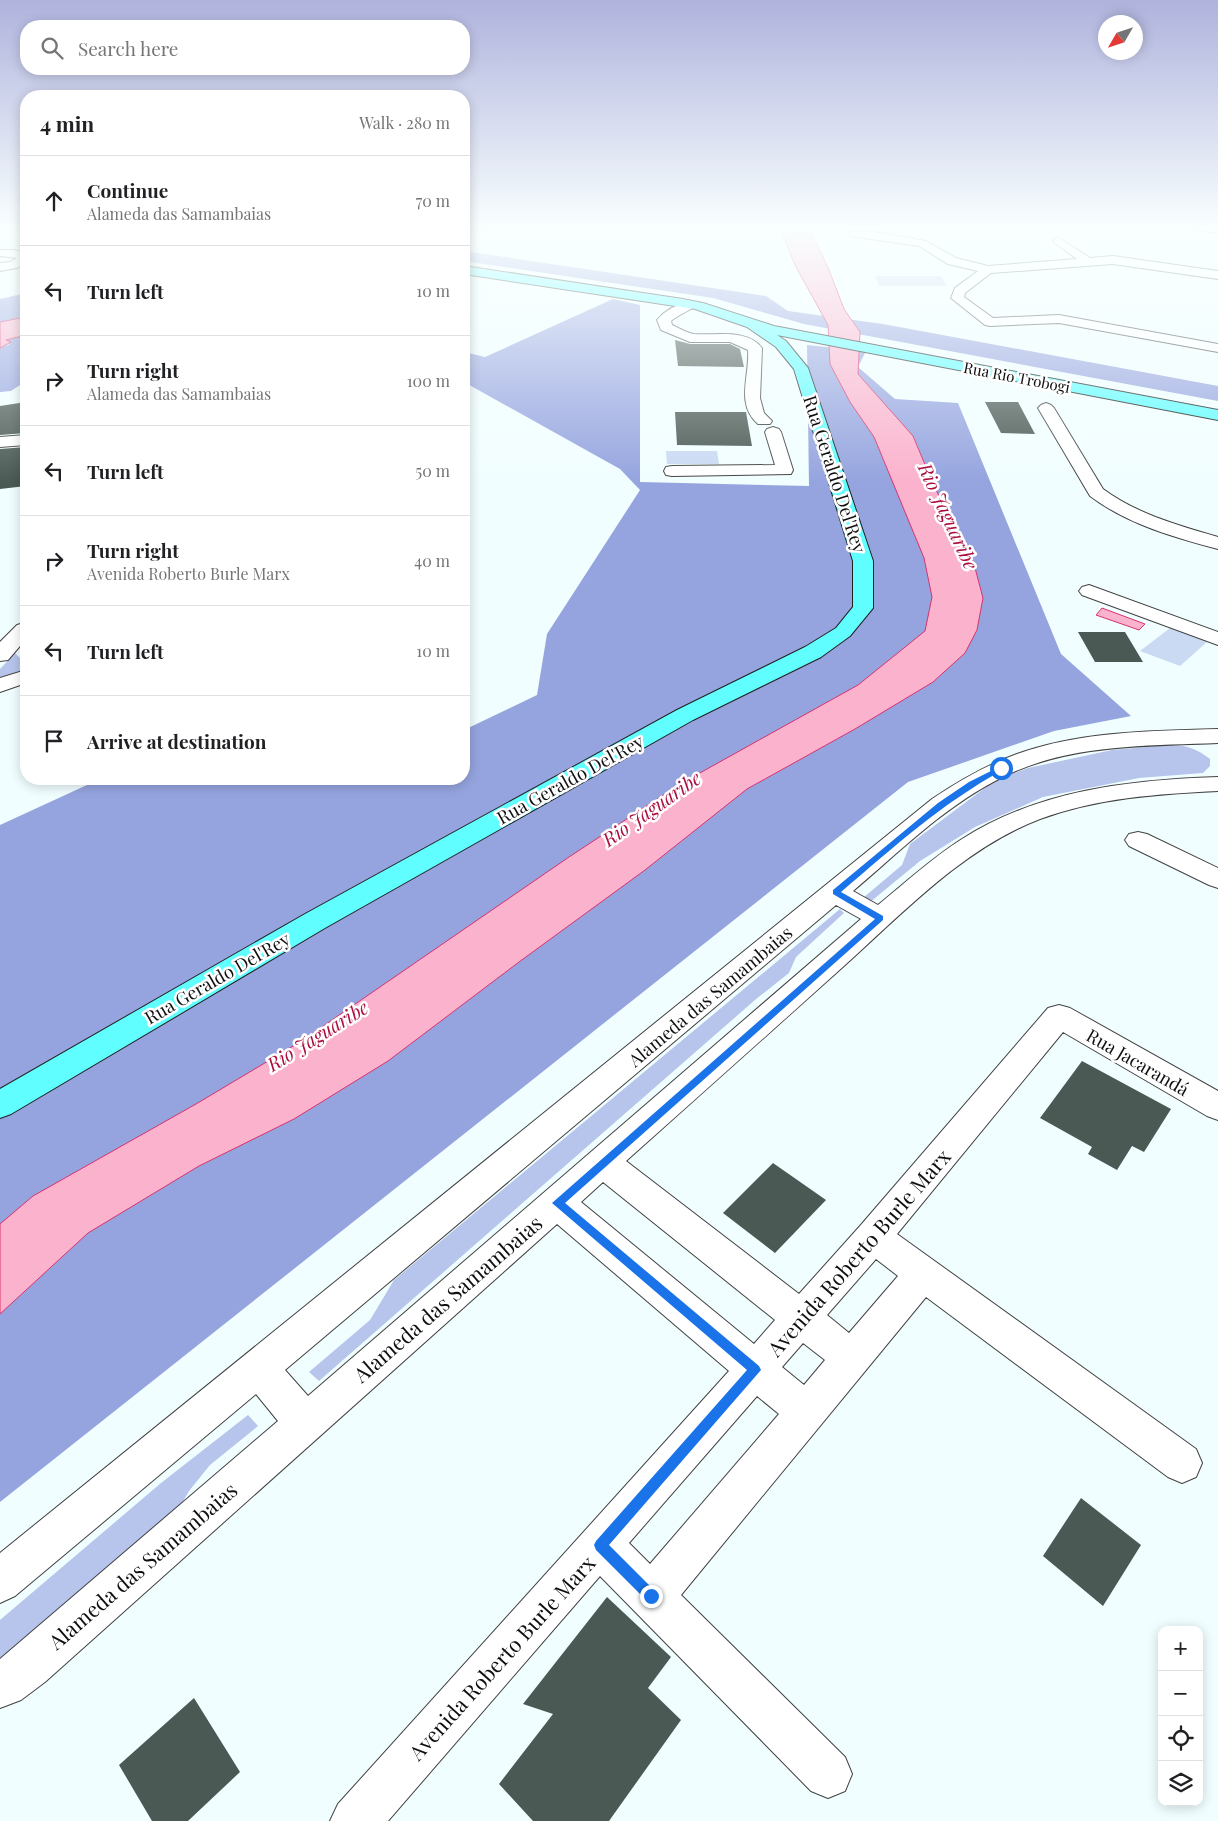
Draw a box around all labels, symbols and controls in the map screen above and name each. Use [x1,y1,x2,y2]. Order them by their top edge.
north arrow [1098,15,1143,60]
search box [20,20,470,75]
icon: search [38,34,66,62]
text: Search here [78,35,178,61]
text: 4 min [40,109,94,137]
text: Walk · 280 m [359,112,450,133]
text: Continue [87,177,168,203]
icon: ahead [40,187,68,215]
text: 70 m [416,190,450,211]
text: Alameda das Samambaias [87,203,271,224]
icon: left [40,277,68,305]
text: Turn left [87,278,164,304]
text: 10 m [416,280,450,301]
text: Turn right [87,357,179,383]
street label: Rua Rio Trobogi [962,357,1073,397]
icon: right [40,367,68,395]
text: 100 m [407,370,450,391]
text: Alameda das Samambaias [87,383,271,404]
street label: Rua Geraldo Del'Rey [798,392,872,556]
icon: left [40,457,68,485]
text: Turn left [87,458,164,484]
water label: Rio Jaguaribe [913,458,985,574]
text: 50 m [416,460,450,481]
text: Turn right [87,537,179,563]
icon: right [40,547,68,575]
text: 40 m [414,550,450,571]
text: Avenida Roberto Burle Marx [87,563,290,584]
icon: left [40,637,68,665]
text: Turn left [87,638,164,664]
text: 10 m [416,640,450,661]
icon: arrive [40,727,68,755]
text: Arrive at destination [87,728,267,754]
street label: Rua Geraldo Del'Rey [492,729,648,829]
route start [990,757,1013,780]
water label: Rio Jaguaribe [596,764,705,852]
street label: Alameda das Samambaias [622,920,797,1072]
street label: Rua Geraldo Del'Rey [140,927,294,1029]
water label: Rio Jaguaribe [261,994,373,1077]
street label: Rua Jacarandá [1082,1023,1194,1101]
street label: Avenida Roberto Burle Marx [759,1142,956,1362]
street label: Alameda das Samambaias [346,1208,547,1389]
street label: Alameda das Samambaias [41,1475,242,1656]
street label: Avenida Roberto Burle Marx [401,1549,600,1766]
route end [640,1585,663,1608]
map controls [1158,1626,1203,1806]
button: + [1158,1626,1203,1671]
button: − [1158,1671,1203,1716]
button: locate [1158,1716,1203,1761]
button: layers [1158,1761,1203,1806]

